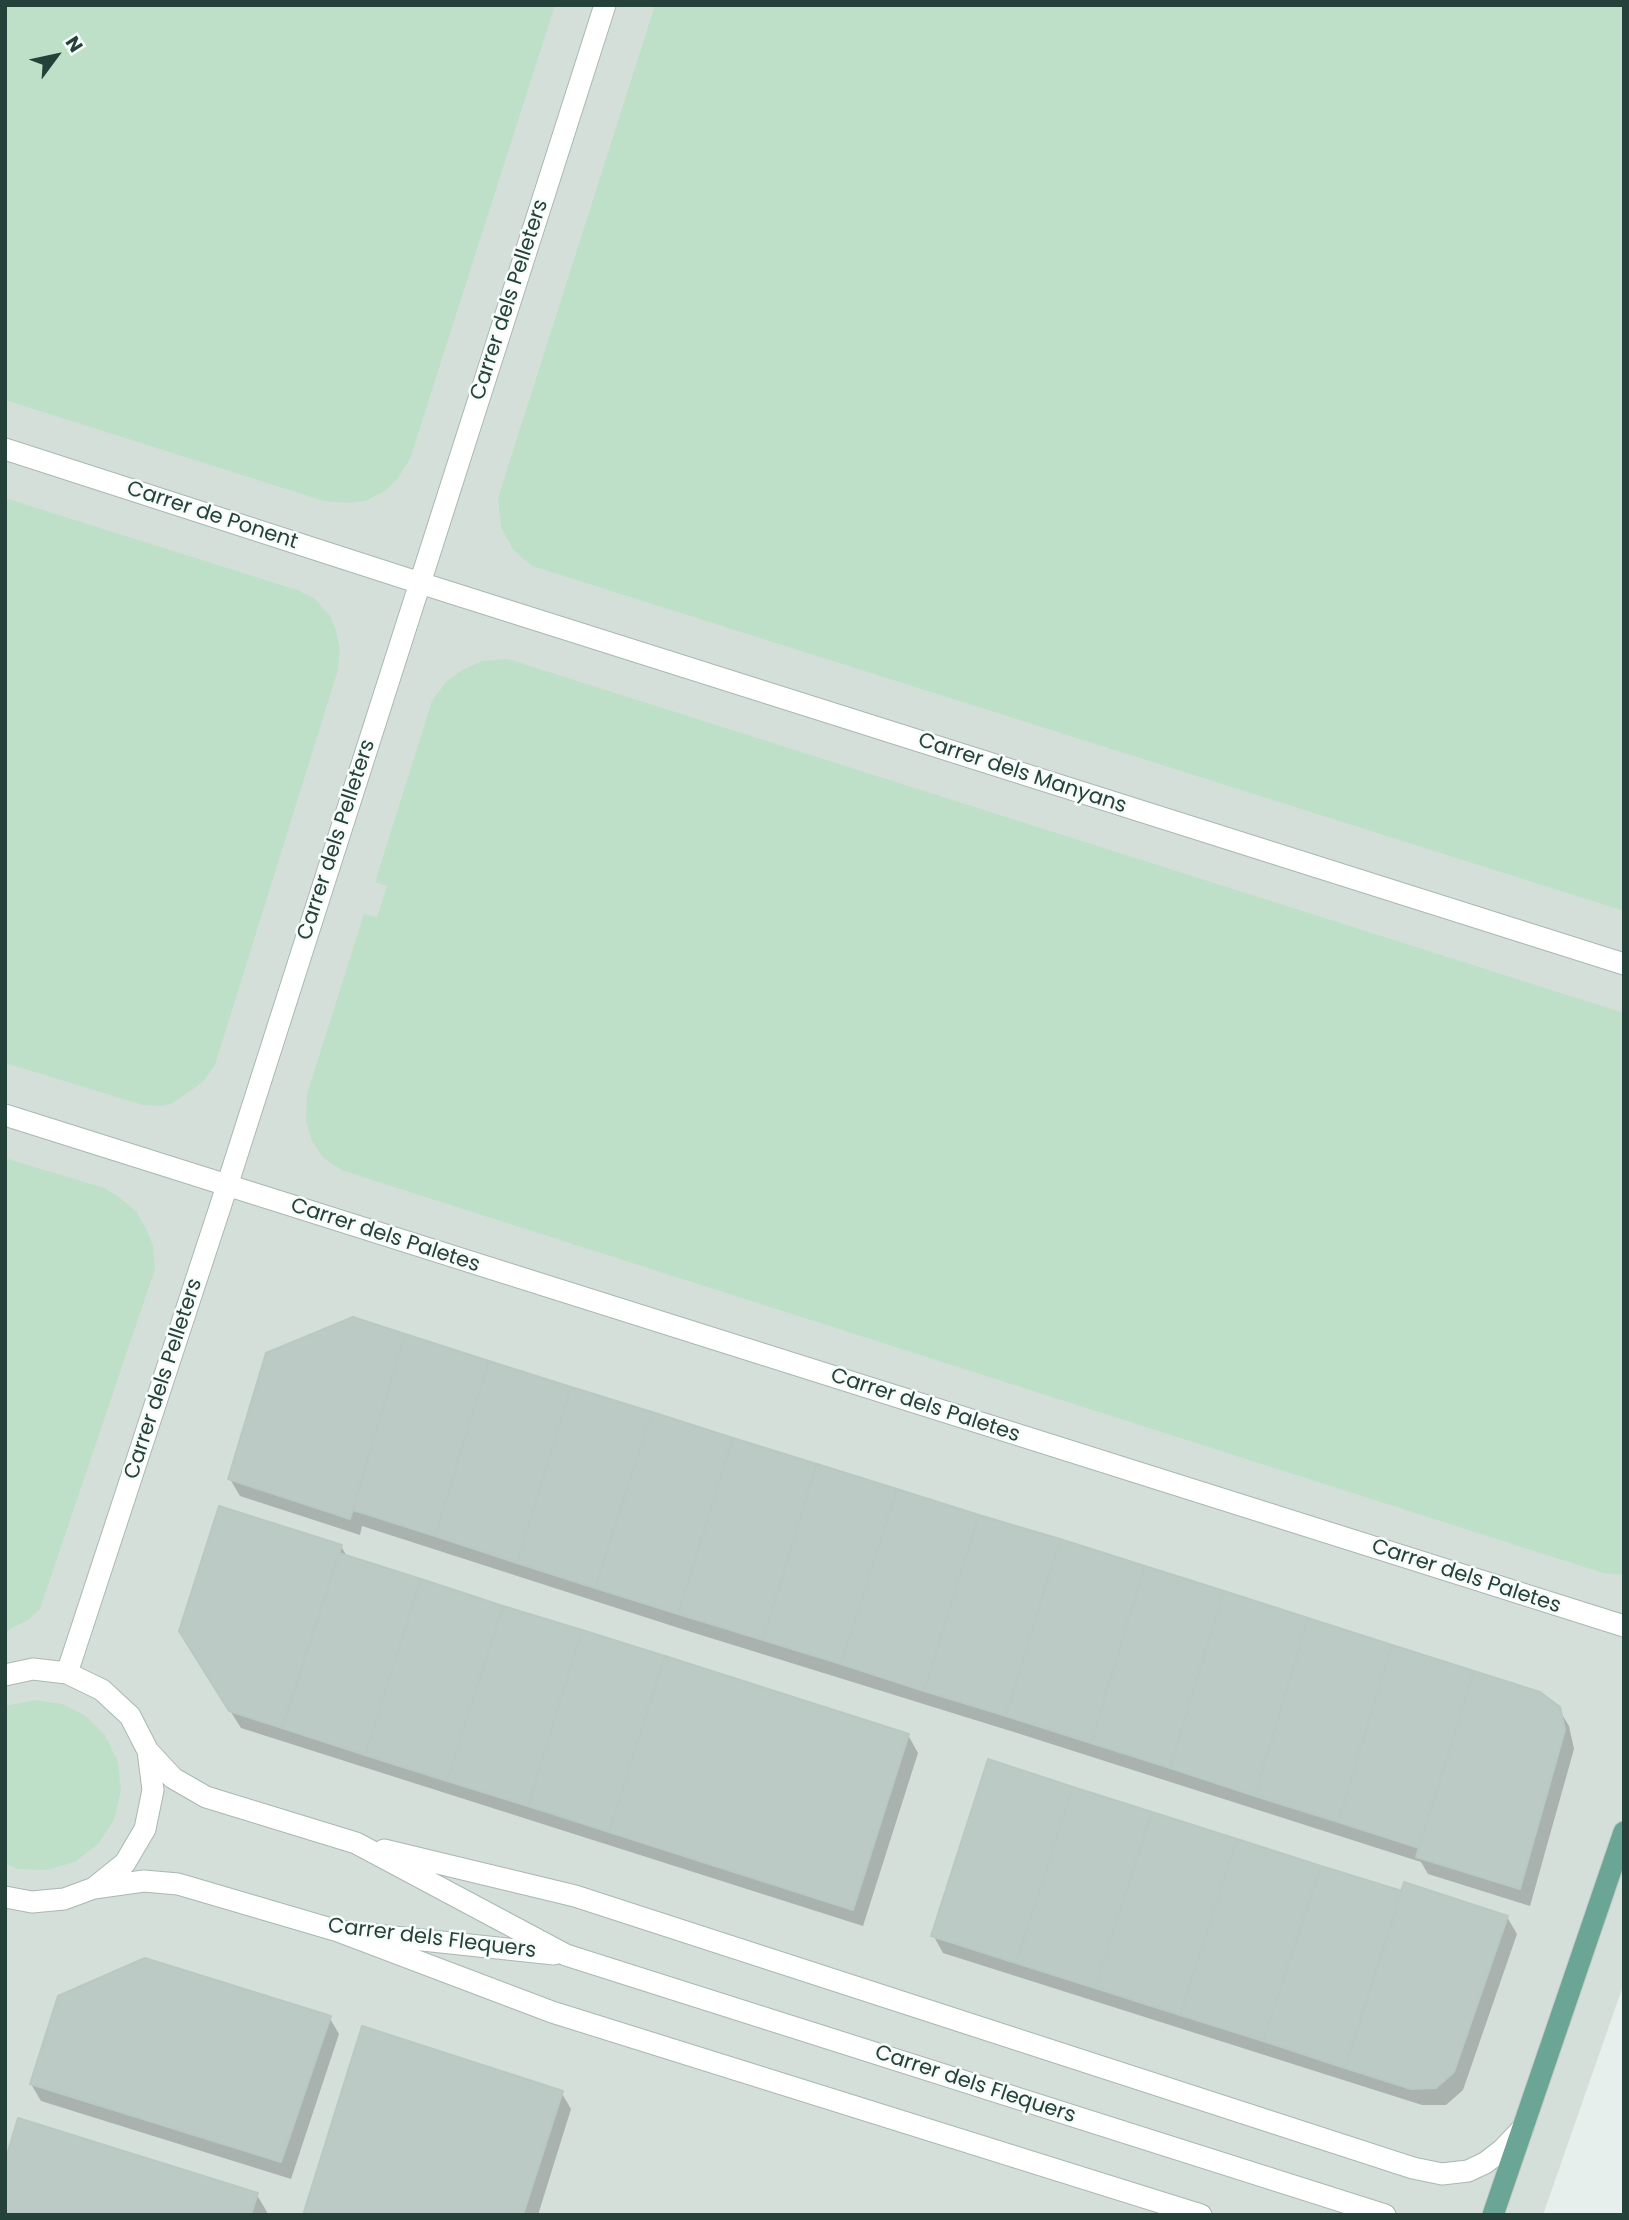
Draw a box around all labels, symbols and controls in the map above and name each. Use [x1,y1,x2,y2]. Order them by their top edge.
north arrow [21,21,91,91]
text: N [59,31,89,58]
street label: Carrer dels Pelleters [466,196,554,404]
street label: Carrer de Ponent [123,476,301,556]
street label: Carrer dels Manyans [915,728,1129,820]
street label: Carrer dels Pelleters [293,736,381,944]
street label: Carrer dels Paletes [287,1193,483,1279]
street label: Carrer dels Pelleters [120,1275,208,1483]
street label: Carrer dels Paletes [827,1363,1023,1449]
street label: Carrer dels Paletes [1368,1534,1564,1620]
street label: Carrer dels Flequers [326,1914,538,1964]
street label: Carrer dels Flequers [871,2041,1079,2129]

